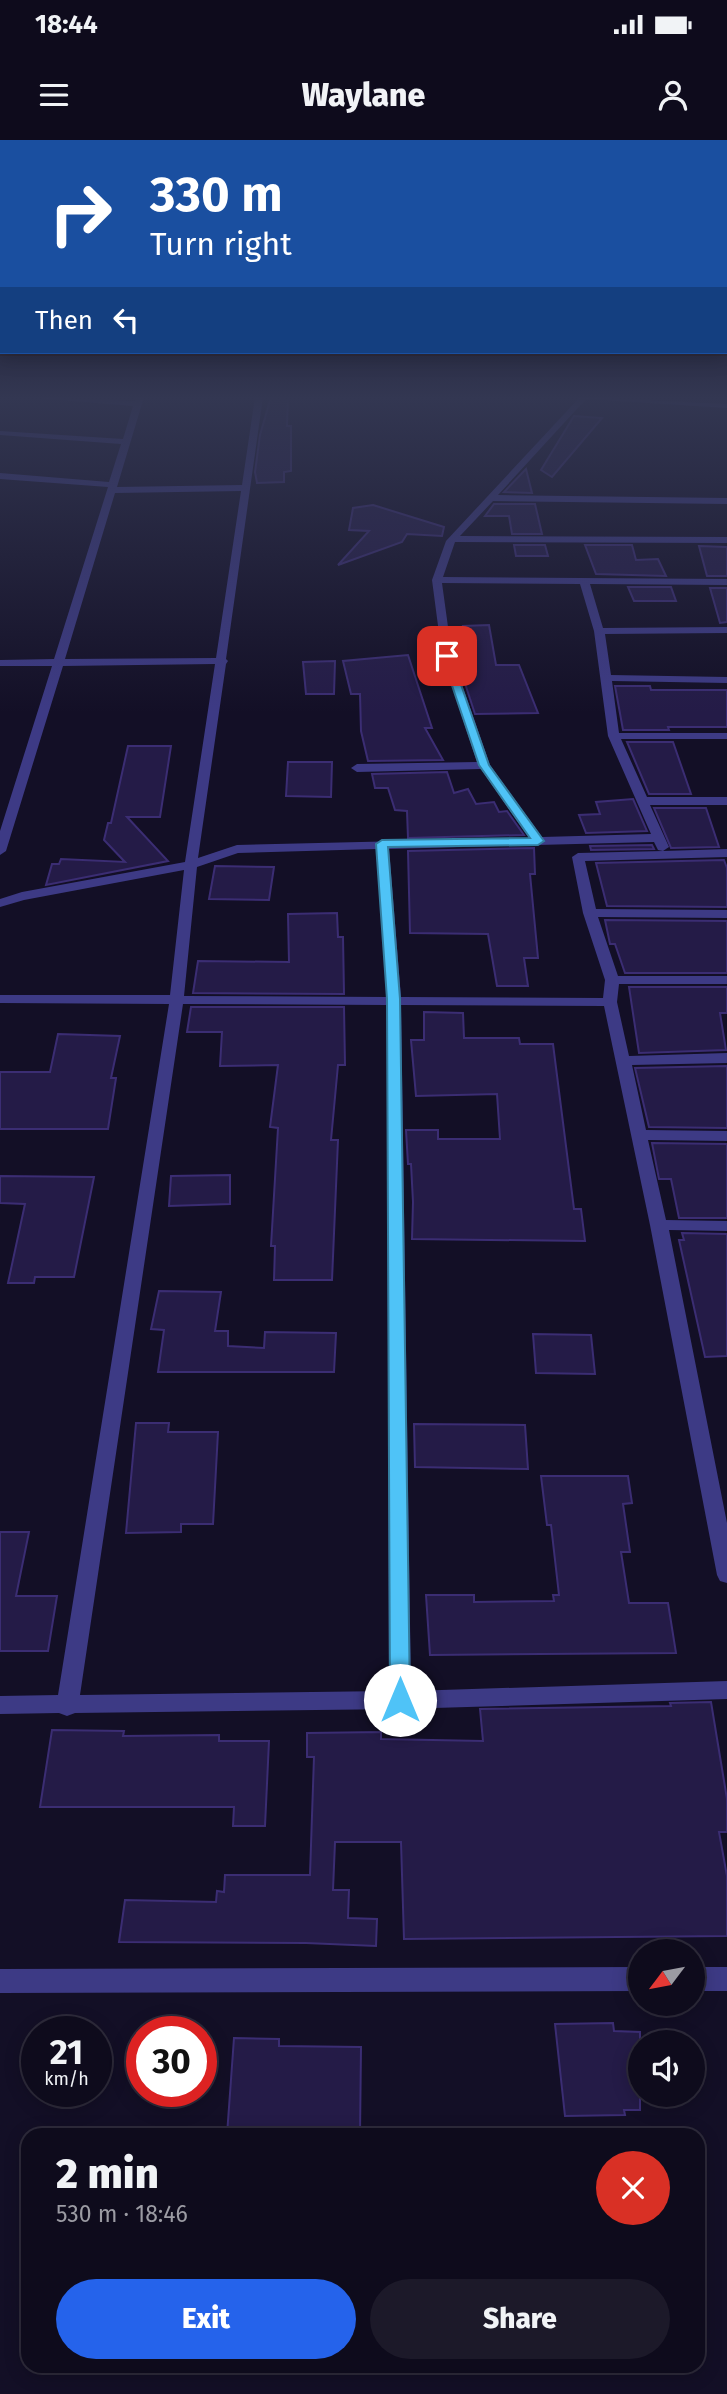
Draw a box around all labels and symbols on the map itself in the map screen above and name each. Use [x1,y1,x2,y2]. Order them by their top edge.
pin [417,626,477,686]
position arrow [363,1663,437,1737]
north arrow [628,1939,705,2016]
speed limit sign: 30 [126,2016,217,2107]

